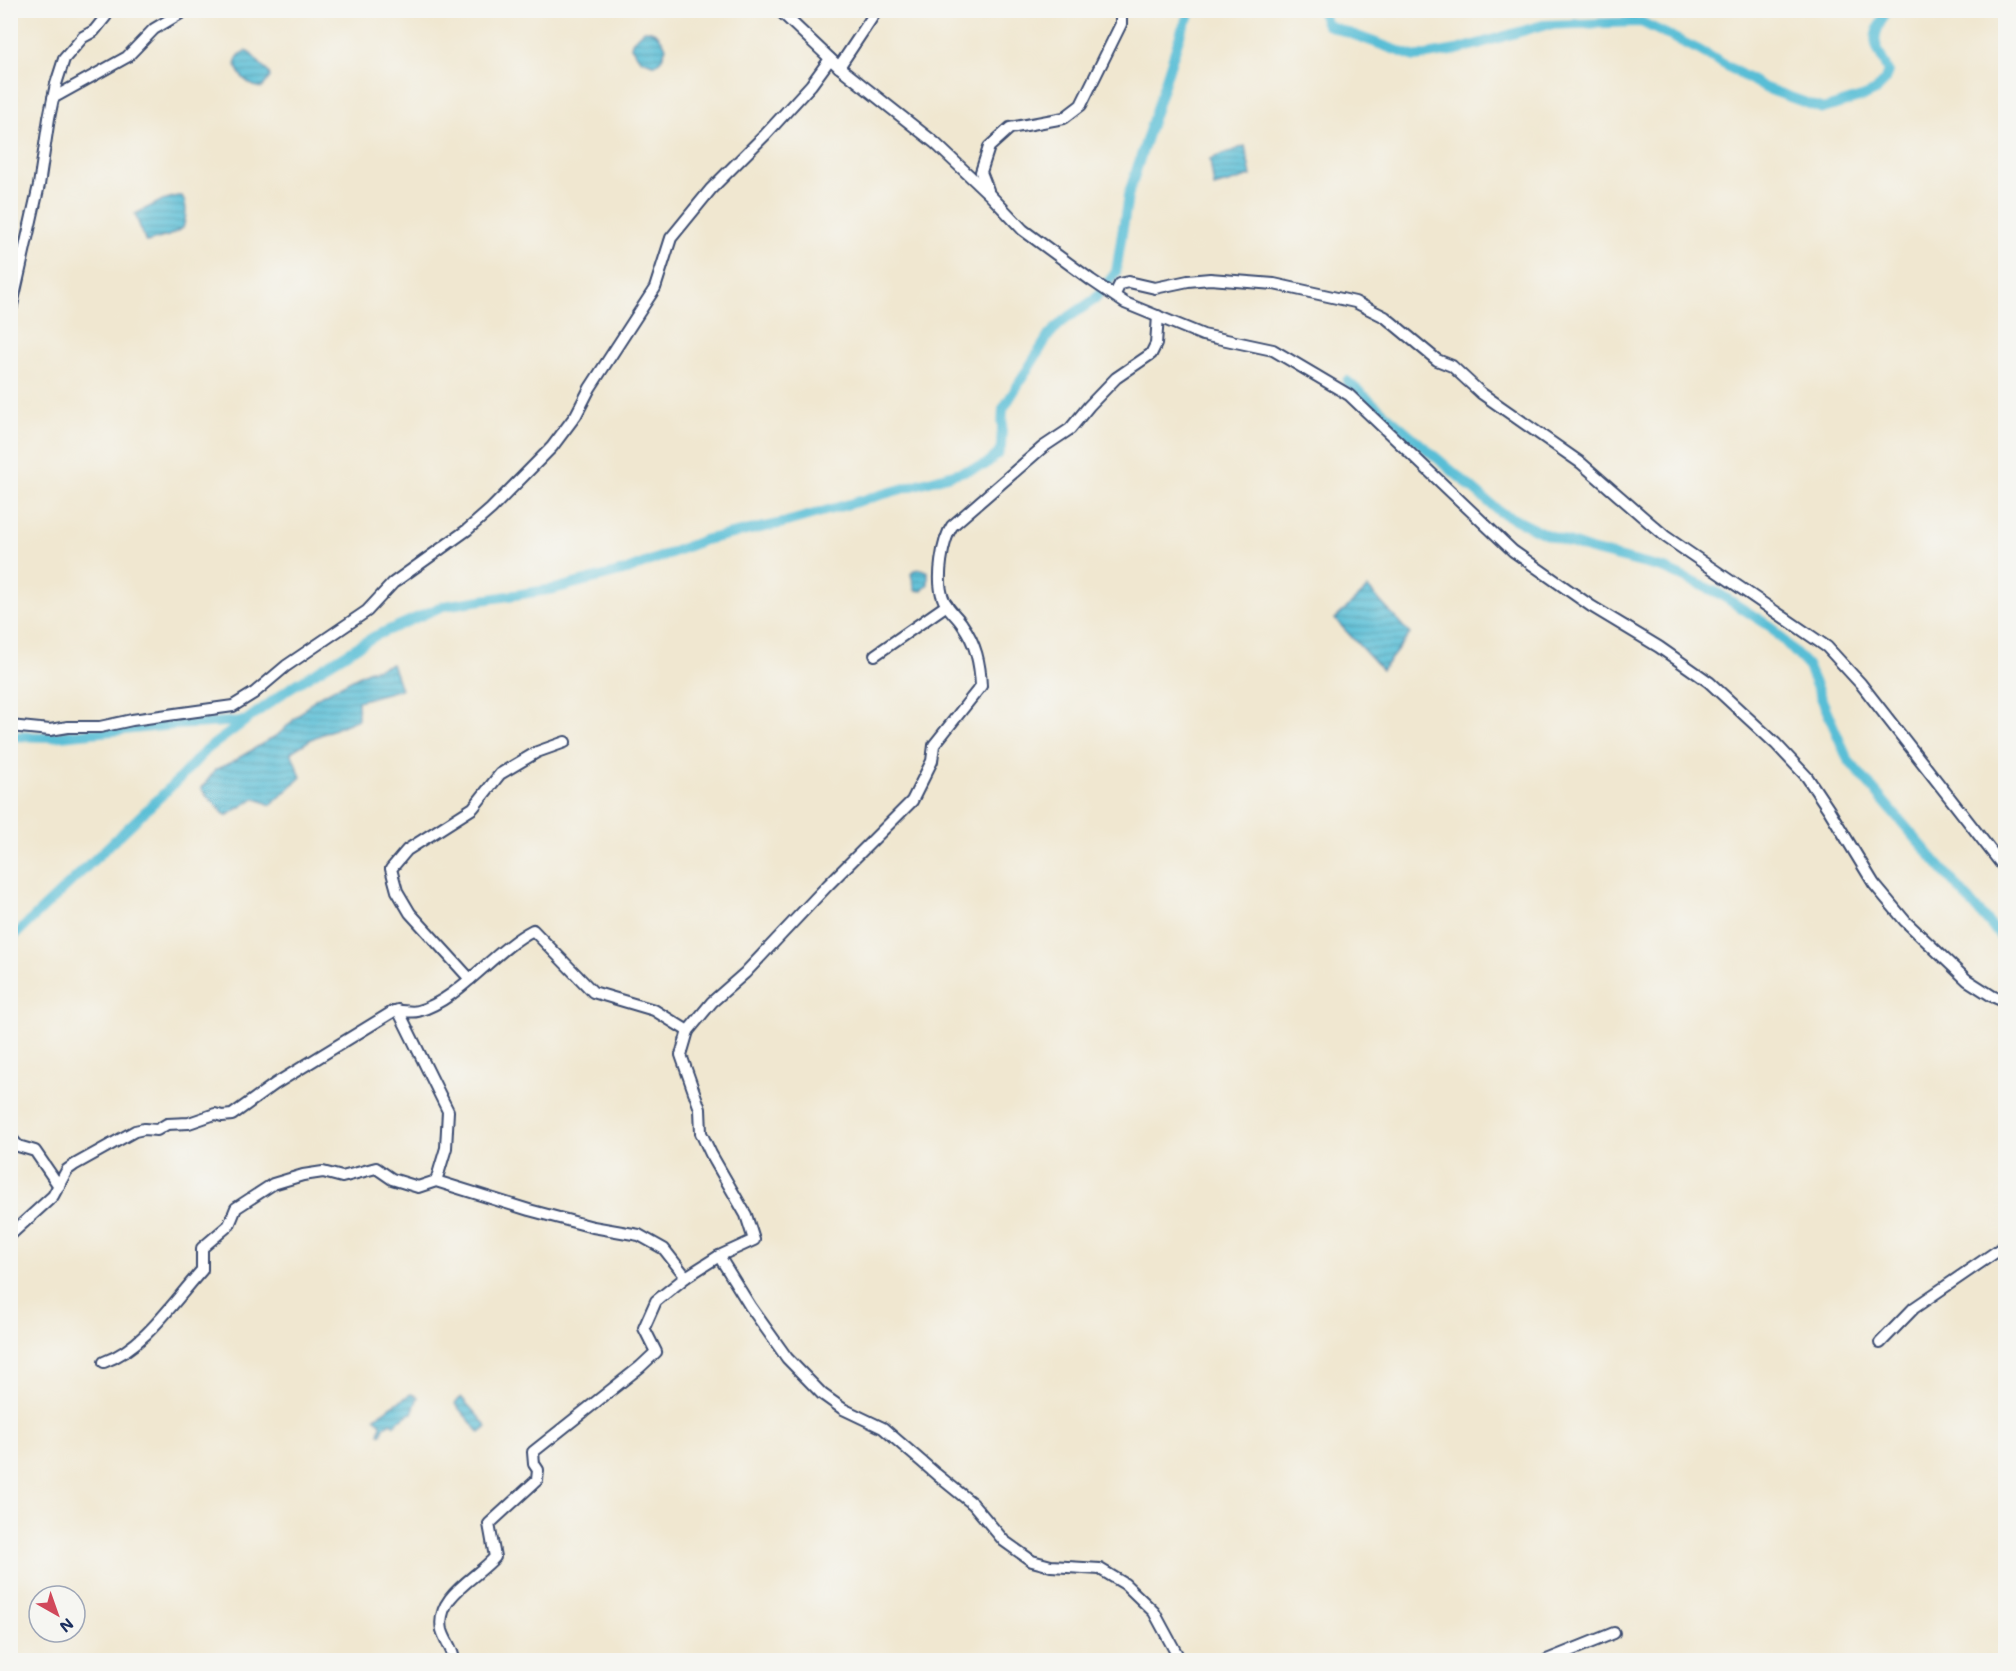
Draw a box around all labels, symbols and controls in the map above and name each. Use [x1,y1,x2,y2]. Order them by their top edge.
north arrow [27,1584,87,1644]
text: N [56,1614,78,1638]

